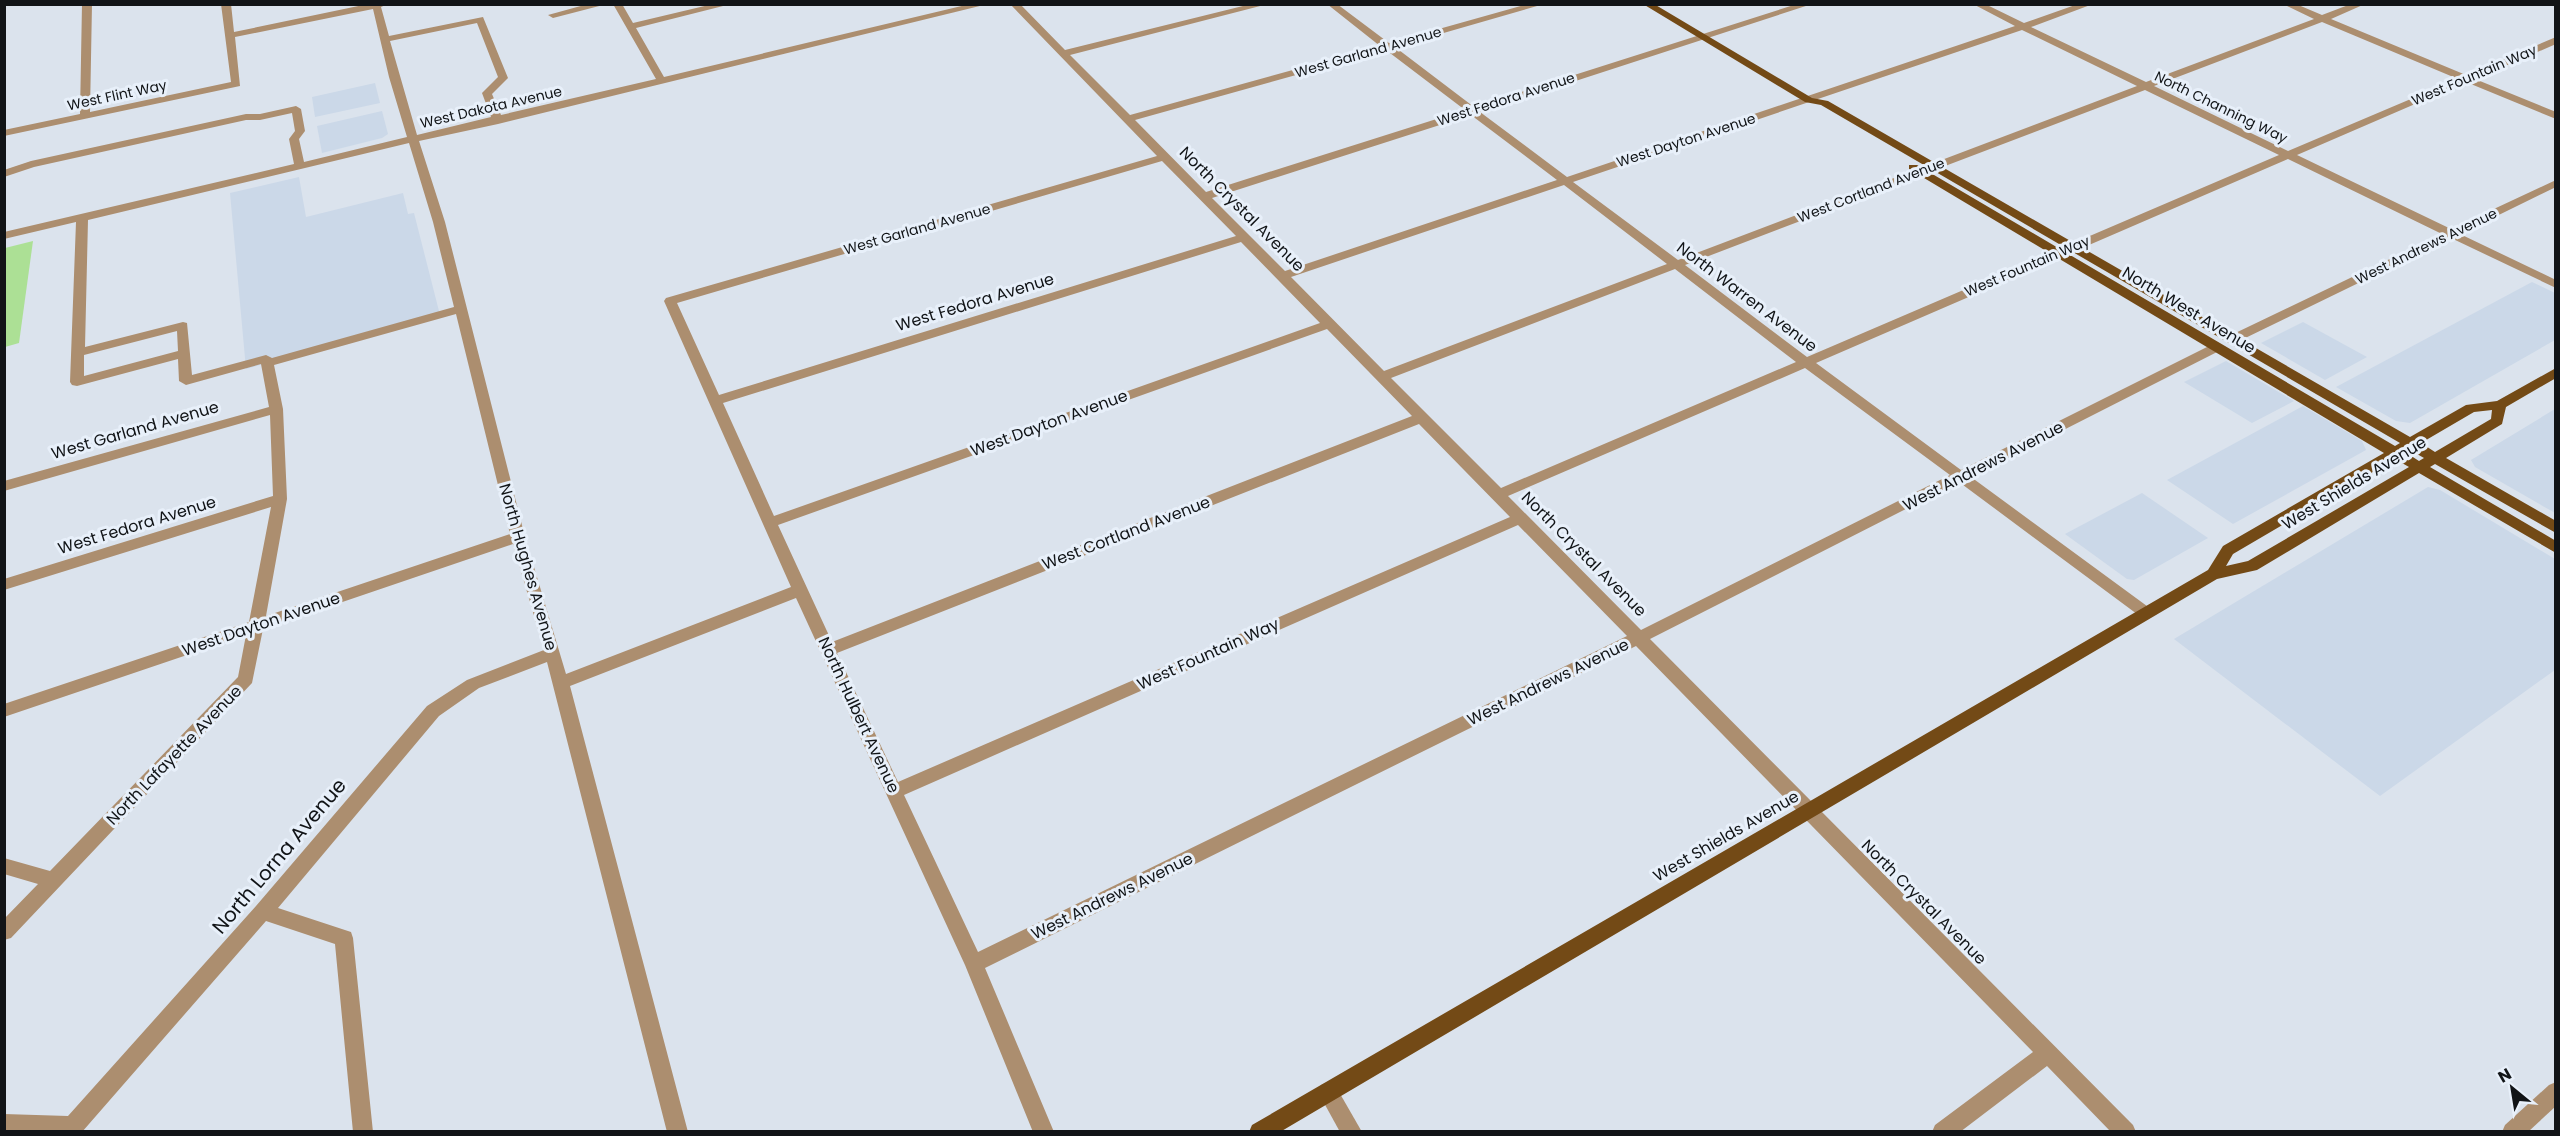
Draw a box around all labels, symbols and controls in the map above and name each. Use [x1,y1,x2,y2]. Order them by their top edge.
street label: West Garland Avenue [1292,21,1444,83]
street label: West Fountain Way [2408,40,2540,110]
street label: North Channing Way [2151,66,2291,148]
street label: West Fedora Avenue [1435,67,1578,131]
street label: West Flint Way [65,75,169,115]
street label: West Dakota Avenue [418,81,564,133]
street label: West Dayton Avenue [1614,108,1758,172]
street label: North Crystal Avenue [1174,141,1310,277]
street label: West Cortland Avenue [1794,153,1948,227]
street label: West Garland Avenue [841,198,993,260]
street label: West Andrews Avenue [2352,203,2500,289]
street label: West Fountain Way [1961,231,2093,301]
street label: North Warren Avenue [1672,236,1822,358]
street label: North West Avenue [2118,261,2260,359]
street label: West Fedora Avenue [893,267,1057,337]
street label: West Dayton Avenue [967,384,1131,462]
street label: West Garland Avenue [48,395,222,465]
street label: West Andrews Avenue [1899,415,2067,517]
street label: West Shields Avenue [2277,431,2431,535]
street label: North Hughes Avenue [493,481,563,653]
street label: North Crystal Avenue [1516,486,1652,622]
street label: West Fedora Avenue [55,490,219,560]
street label: West Cortland Avenue [1039,490,1214,576]
street label: West Dayton Avenue [179,586,343,662]
street label: West Fountain Way [1133,612,1283,696]
street label: North Hulbert Avenue [813,633,905,797]
street label: West Andrews Avenue [1463,633,1633,731]
street label: North Lafayette Avenue [101,680,247,830]
street label: North Lorna Avenue [205,772,353,940]
street label: West Shields Avenue [1649,785,1803,887]
street label: North Crystal Avenue [1856,834,1992,970]
street label: West Andrews Avenue [1027,847,1197,945]
north arrow [2482,1058,2542,1118]
text: N [2494,1062,2516,1088]

